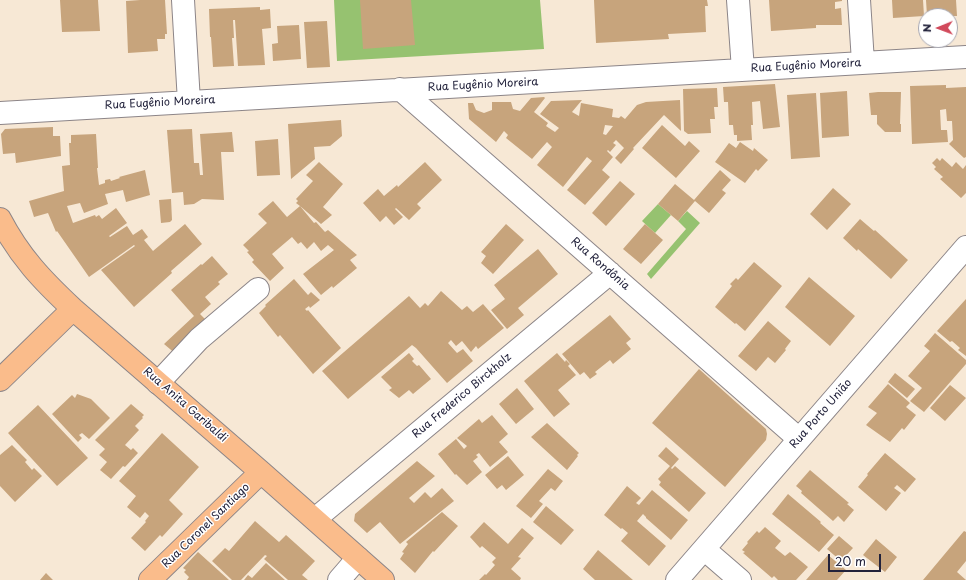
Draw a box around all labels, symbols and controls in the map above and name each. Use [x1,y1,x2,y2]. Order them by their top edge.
north arrow [918,8,958,48]
text: N [918,24,935,33]
street label: Rua Eugênio Moreira [750,57,862,75]
street label: Rua Eugênio Moreira [427,76,539,94]
street label: Rua Eugênio Moreira [104,94,216,112]
street label: Rua Rondônia [568,235,632,293]
street label: Rua Frederico Birckholz [410,351,514,441]
street label: Rua Anita Garibaldi [140,365,230,445]
street label: Rua Porto União [787,377,855,451]
street label: Rua Coronel Santiago [160,481,252,571]
scale bar [830,546,883,572]
text: 20 m [835,552,866,570]

